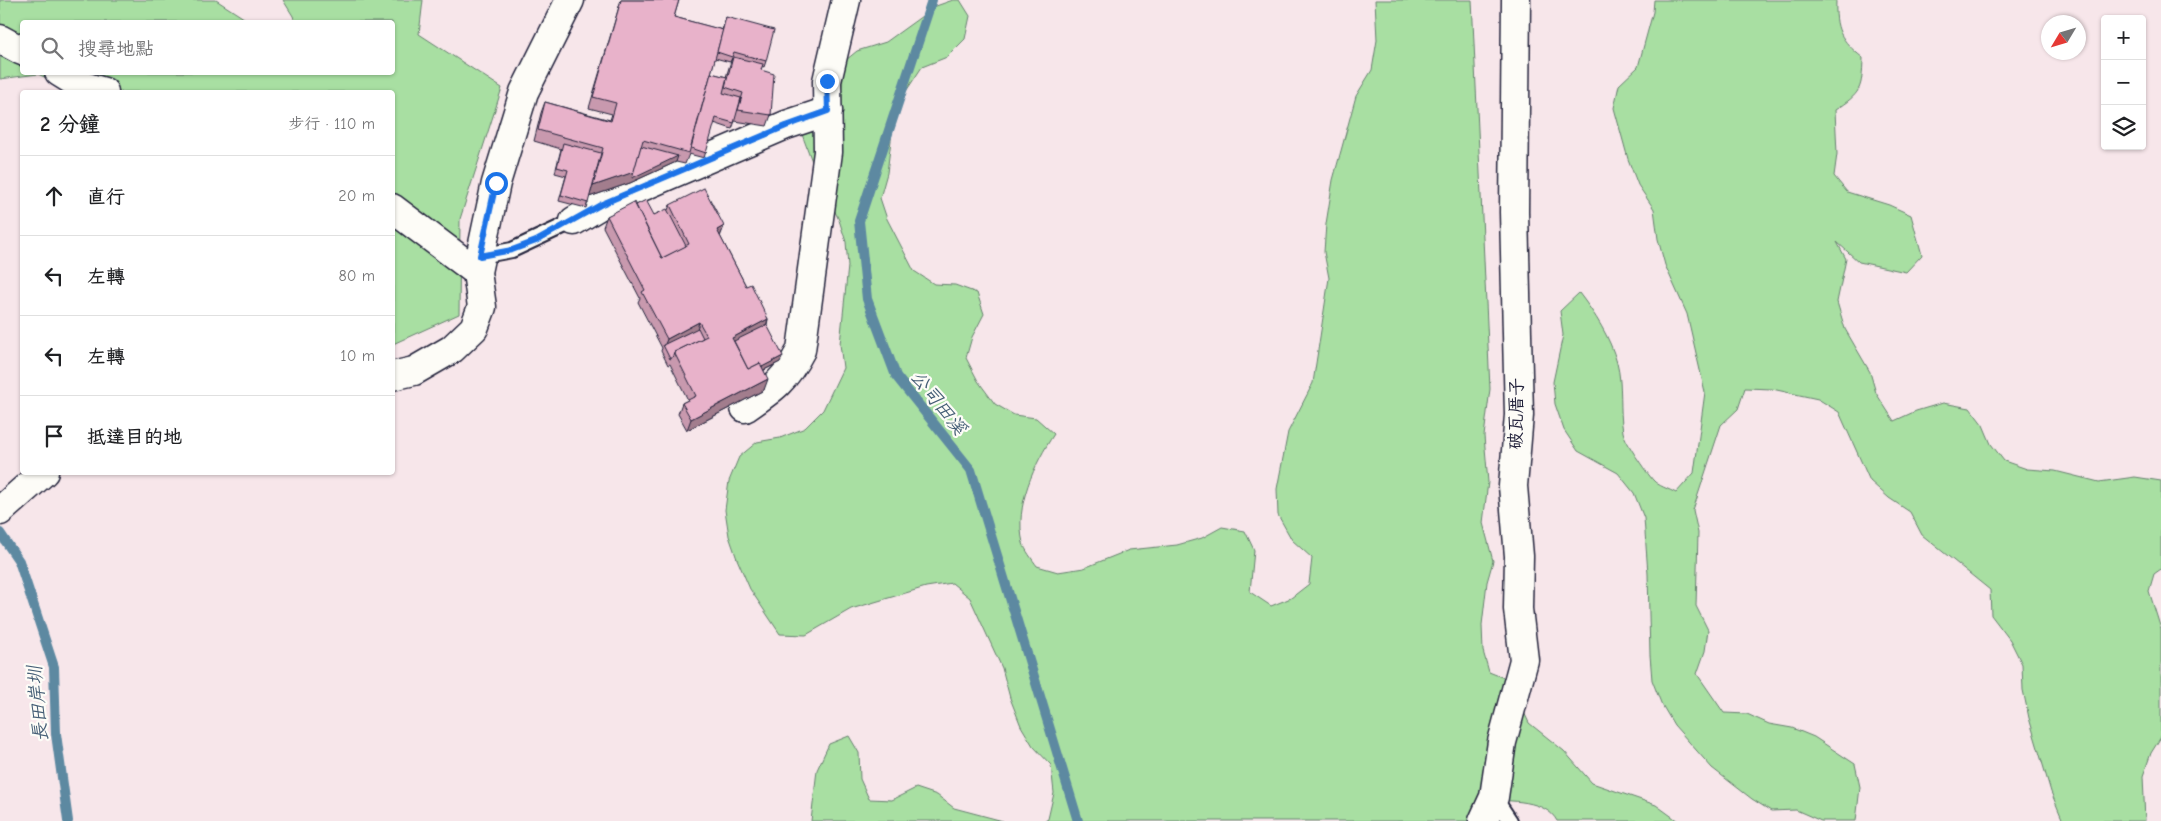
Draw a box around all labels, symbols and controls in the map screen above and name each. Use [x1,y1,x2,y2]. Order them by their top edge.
north arrow [2041,15,2086,60]
map controls [2101,15,2146,150]
button: + [2101,15,2146,60]
search box [20,20,395,75]
icon: search [38,34,66,62]
text: 搜尋地點 [78,38,154,60]
button: − [2101,60,2146,105]
route end [816,70,839,93]
button: layers [2101,105,2146,150]
text: 2 分鐘 [40,112,100,136]
text: 步行 · 110 m [289,115,375,133]
route start [485,172,508,195]
icon: ahead [40,182,68,210]
text: 直行 [87,186,125,208]
text: 20 m [338,187,375,205]
icon: left [40,262,68,290]
text: 左轉 [87,266,125,288]
text: 80 m [338,267,375,285]
icon: left [40,342,68,370]
text: 左轉 [87,346,125,368]
text: 10 m [340,347,375,365]
water label: 公司田溪 [906,366,971,440]
street label: 破瓦厝子 [1505,378,1528,450]
icon: arrive [40,422,68,450]
text: 抵達目的地 [87,426,182,448]
water label: 長田岸圳 [24,663,52,743]

